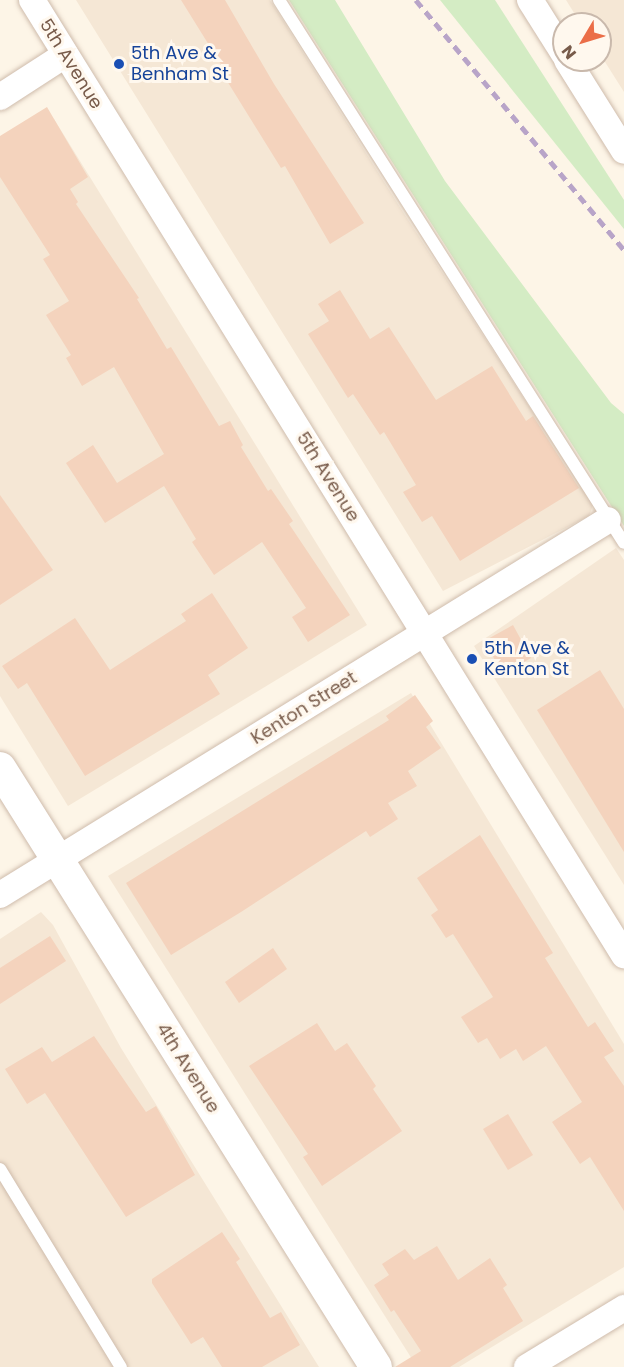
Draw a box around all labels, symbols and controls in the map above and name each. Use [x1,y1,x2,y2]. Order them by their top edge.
north arrow [552,12,612,72]
street label: 5th Avenue [35,15,107,113]
text: N [556,40,582,64]
place label: 5th Ave & Benham St [131,43,229,86]
marker: 5th Ave & Benham St [112,57,126,71]
street label: 5th Avenue [292,428,364,526]
place label: 5th Ave & Kenton St [484,638,570,680]
marker: 5th Ave & Kenton St [465,652,479,666]
street label: Kenton Street [247,667,361,749]
street label: 4th Avenue [152,1019,224,1117]

